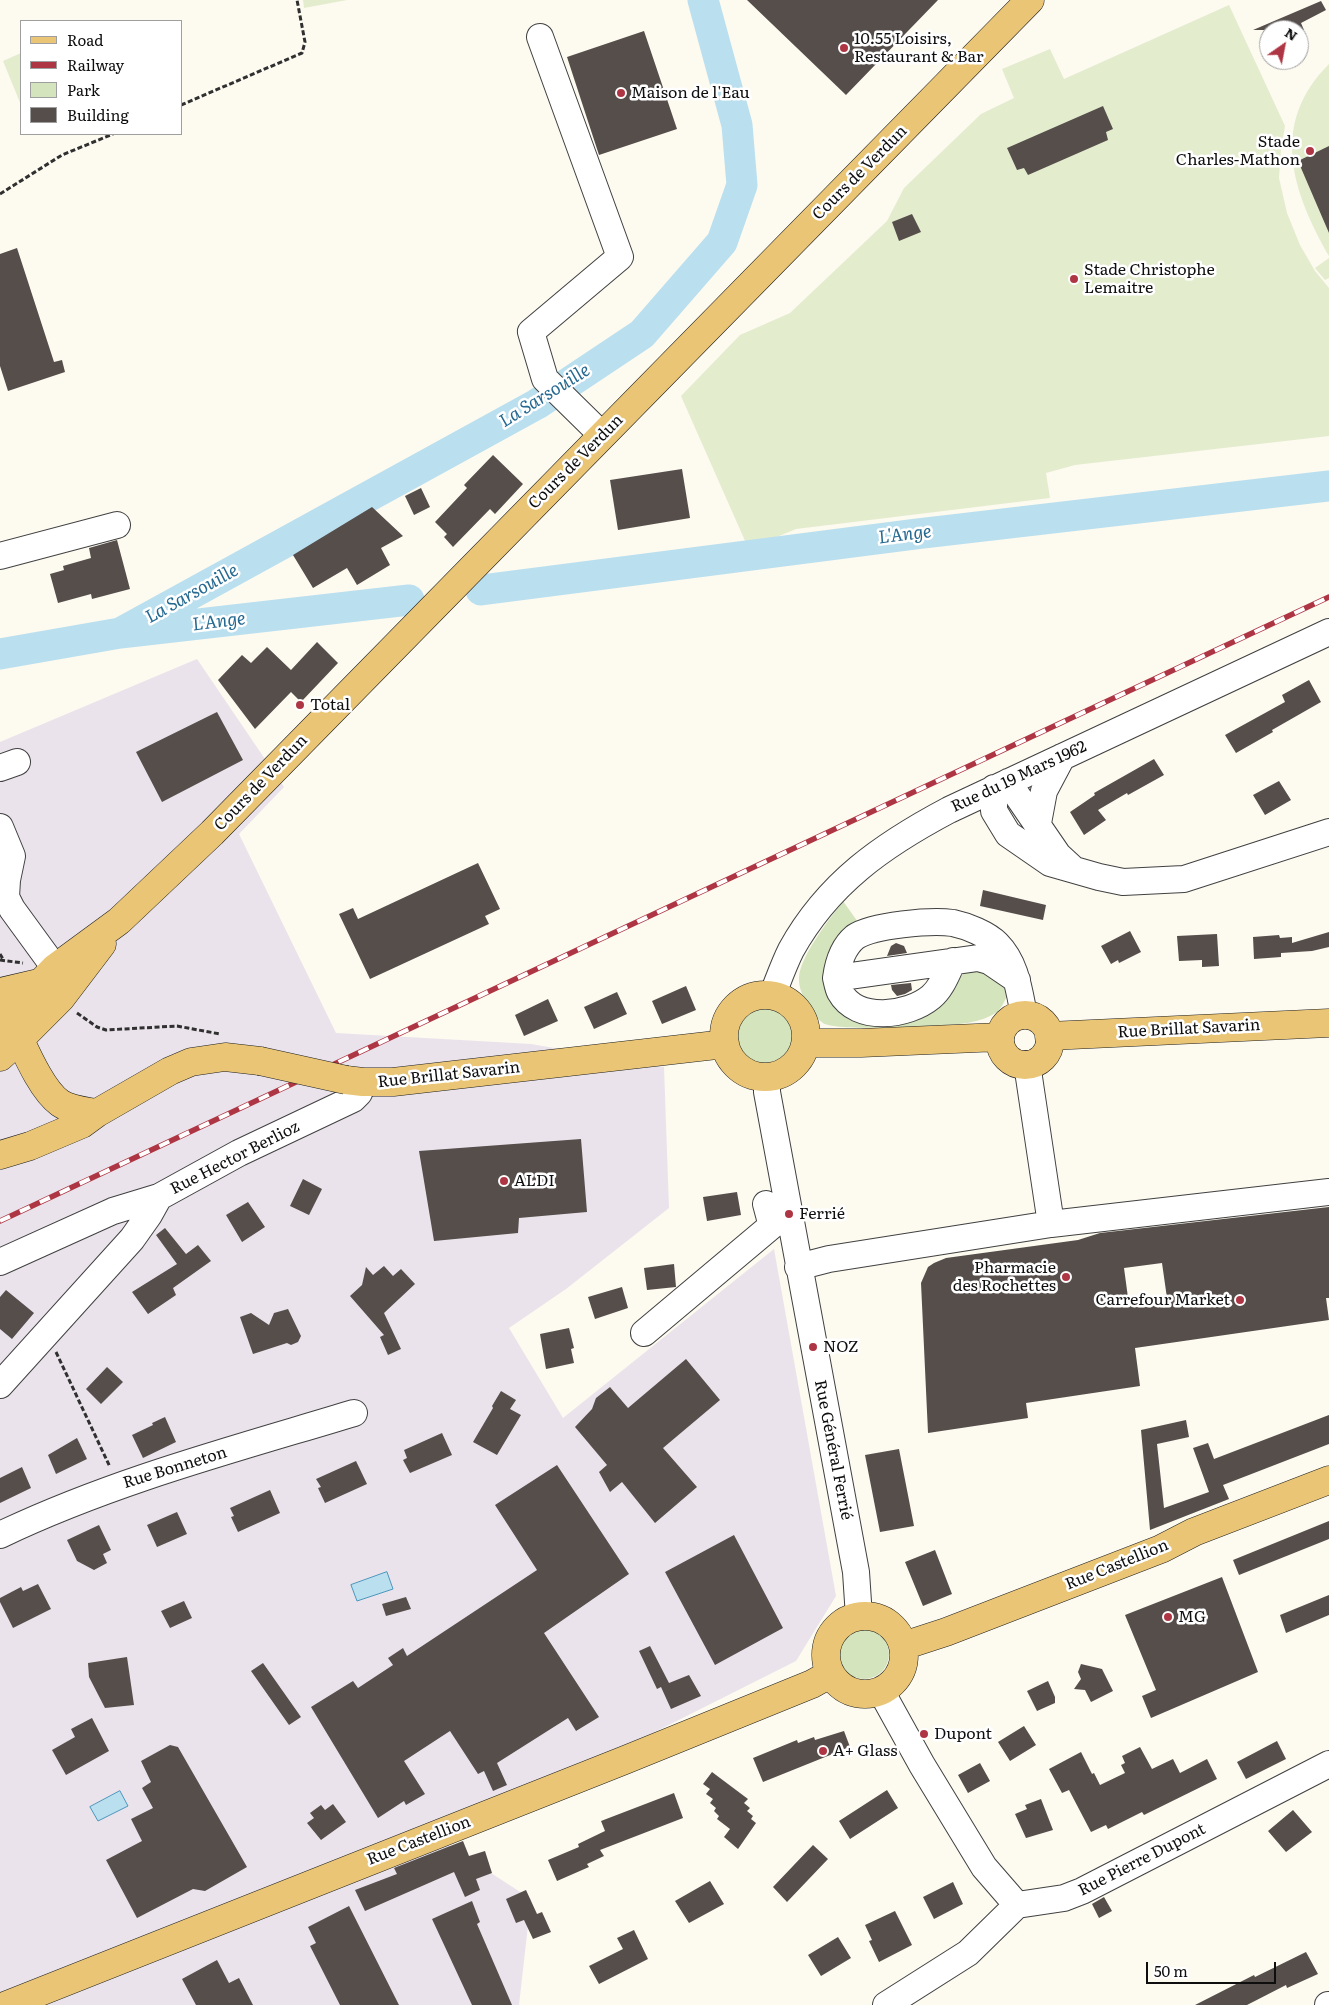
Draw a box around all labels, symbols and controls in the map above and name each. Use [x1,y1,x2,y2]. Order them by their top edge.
legend [20,20,182,135]
north arrow [1259,20,1309,70]
text: N [1281,22,1302,45]
text: Road [67,28,103,51]
place label: 10.55 Loisirs, Restaurant & Bar [854,29,983,67]
marker: 10.55 Loisirs, Restaurant & Bar [838,42,850,54]
text: Railway [67,53,124,76]
text: Park [67,78,100,101]
place label: Maison de l'Eau [631,83,750,103]
marker: Maison de l'Eau [615,87,627,99]
text: Building [67,103,129,126]
street label: Cours de Verdun [809,122,911,224]
place label: Stade Charles-Mathon [1176,132,1300,170]
marker: Stade Charles-Mathon [1304,145,1316,157]
place label: Stade Christophe Lemaitre [1084,260,1215,298]
marker: Stade Christophe Lemaitre [1068,273,1080,285]
water label: La Sarsouille [496,360,594,432]
street label: Cours de Verdun [525,411,627,513]
water label: L'Ange [877,521,933,549]
water label: La Sarsouille [142,560,242,628]
water label: L'Ange [191,608,247,636]
place label: Total [310,695,350,715]
marker: Total [294,699,306,711]
street label: Cours de Verdun [210,731,312,835]
street label: Rue du 19 Mars 1962 [948,737,1090,817]
street label: Rue Brillat Savarin [1117,1016,1261,1042]
street label: Rue Brillat Savarin [377,1058,521,1092]
street label: Rue Hector Berlioz [167,1117,303,1199]
place label: ALDI [514,1171,555,1191]
marker: ALDI [498,1175,510,1187]
place label: Ferrié [799,1204,845,1224]
marker: Ferrié [783,1208,795,1220]
place label: Pharmacie des Rochettes [953,1258,1056,1296]
marker: Pharmacie des Rochettes [1060,1271,1072,1283]
place label: Carrefour Market [1095,1290,1230,1310]
marker: Carrefour Market [1234,1294,1246,1306]
place label: NOZ [823,1337,859,1357]
marker: NOZ [807,1341,819,1353]
street label: Rue Général Ferrié [810,1378,856,1522]
street label: Rue Bonneton [121,1443,229,1493]
street label: Rue Castellion [1063,1536,1171,1594]
place label: MG [1178,1607,1206,1627]
marker: MG [1162,1611,1174,1623]
place label: Dupont [934,1724,992,1744]
marker: Dupont [918,1728,930,1740]
place label: A+ Glass [833,1741,898,1761]
marker: A+ Glass [817,1745,829,1757]
street label: Rue Castellion [364,1812,474,1870]
street label: Rue Pierre Dupont [1075,1820,1209,1900]
scale bar [1149,1952,1279,1984]
text: 50 m [1154,1959,1188,1982]

